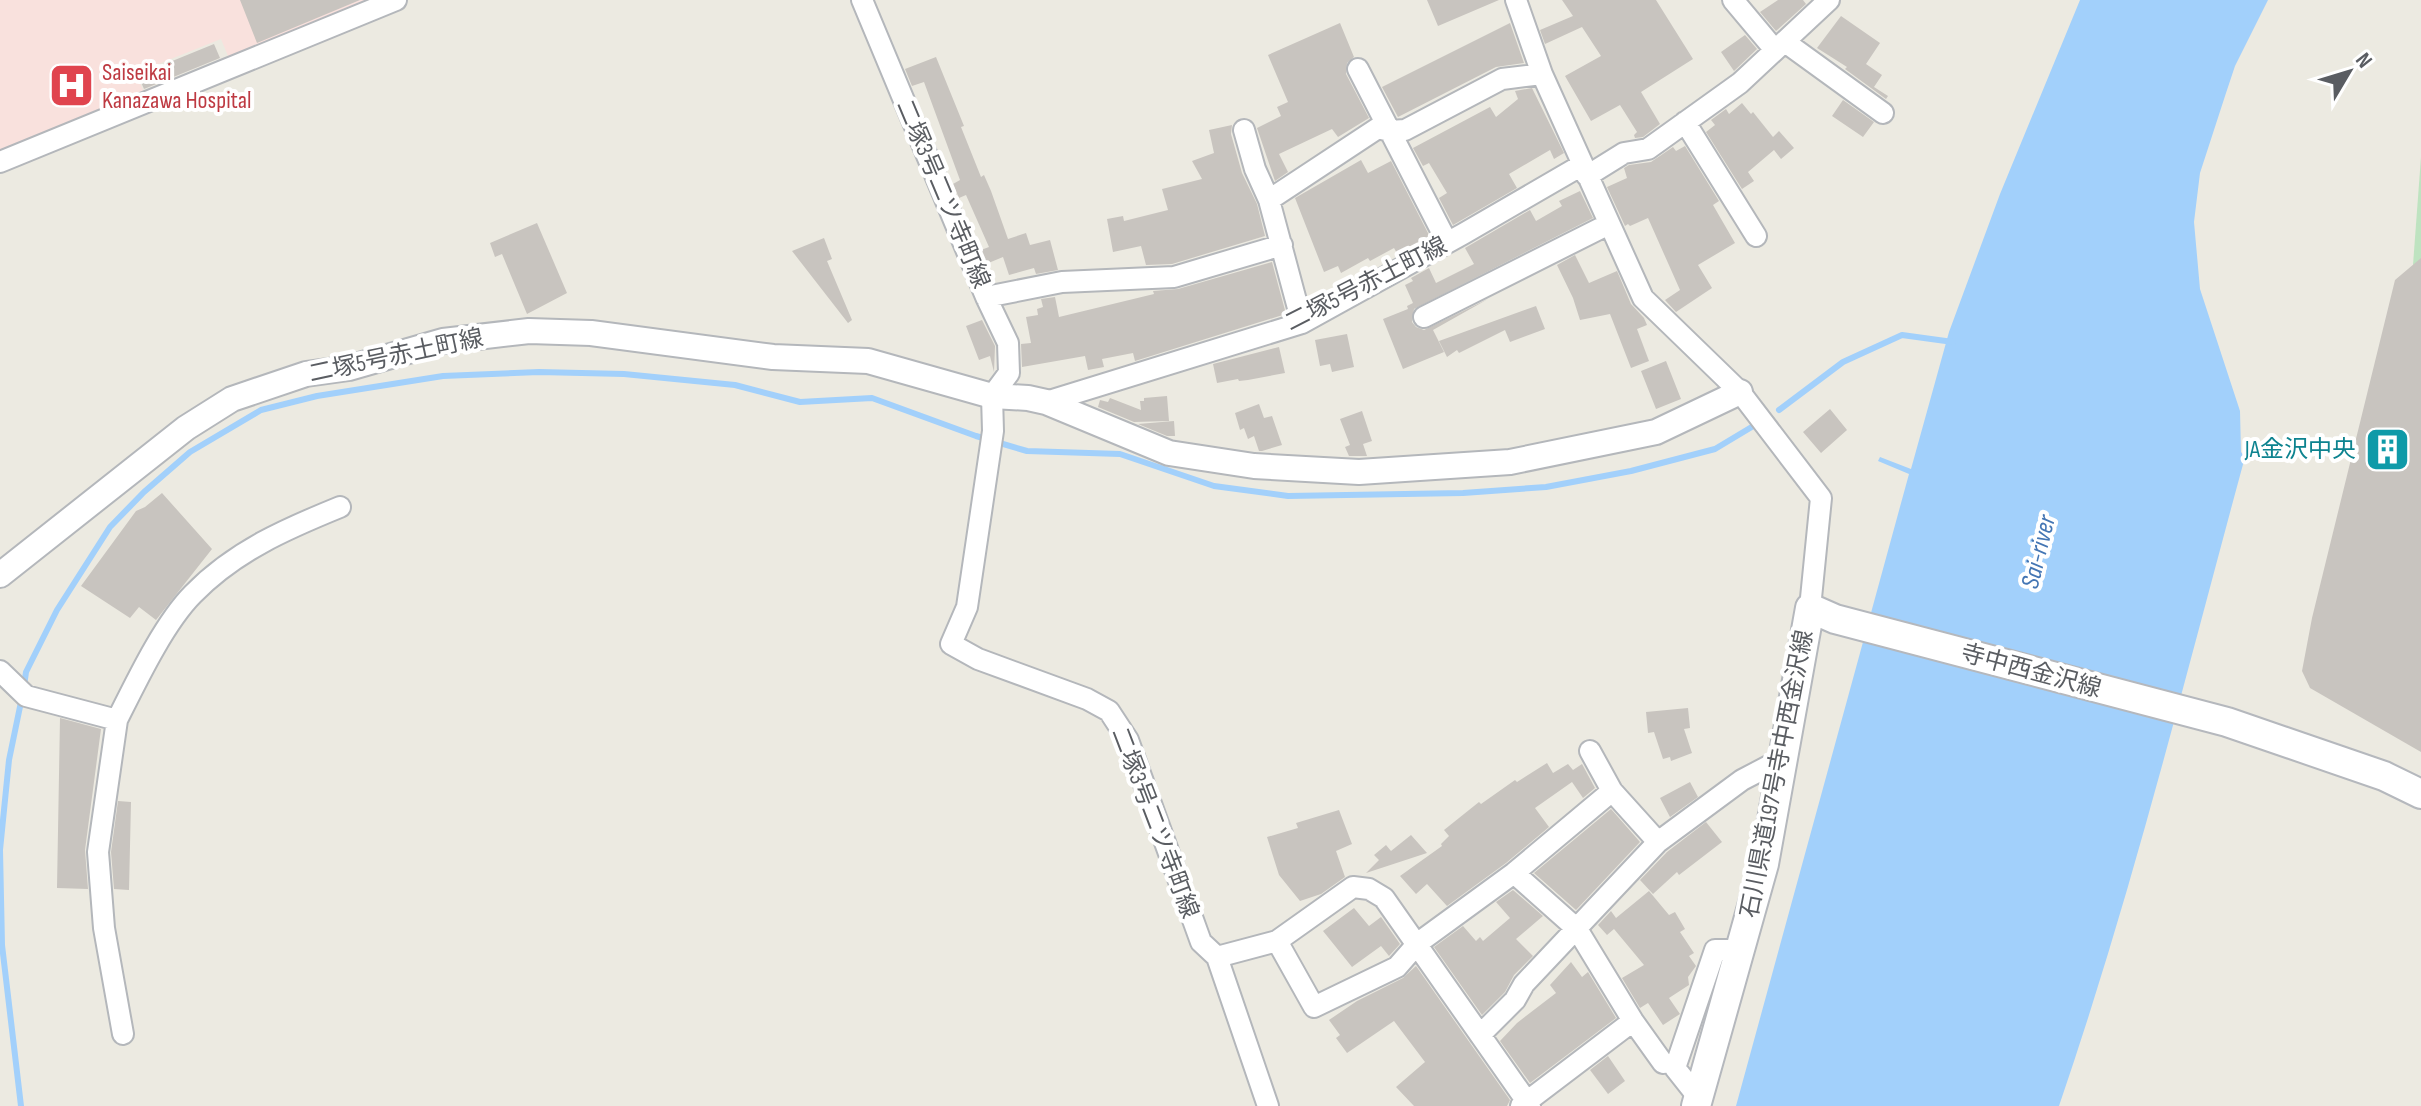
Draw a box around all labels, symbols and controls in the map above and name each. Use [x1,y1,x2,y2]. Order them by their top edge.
north arrow [2309,32,2389,112]
text: N [2349,48,2378,74]
place label: Saiseikai Kanazawa Hospital [102,58,252,115]
hospital icon: Saiseikai Kanazawa Hospital [47,62,95,110]
street label: 二塚3号二ツ寺町線 [890,95,996,293]
street label: 二塚5号赤土町線 [1280,231,1452,337]
street label: 二塚5号赤土町線 [306,323,486,389]
building icon: JA金沢中央 [2363,425,2411,473]
place label: JA金沢中央 [2244,435,2356,464]
water label: Sai-river [2015,510,2063,592]
street label: 石川県道197号寺中西金沢線 [1735,628,1819,920]
street label: 寺中西金沢線 [1958,638,2104,704]
street label: 二塚3号二ツ寺町線 [1105,723,1205,923]

